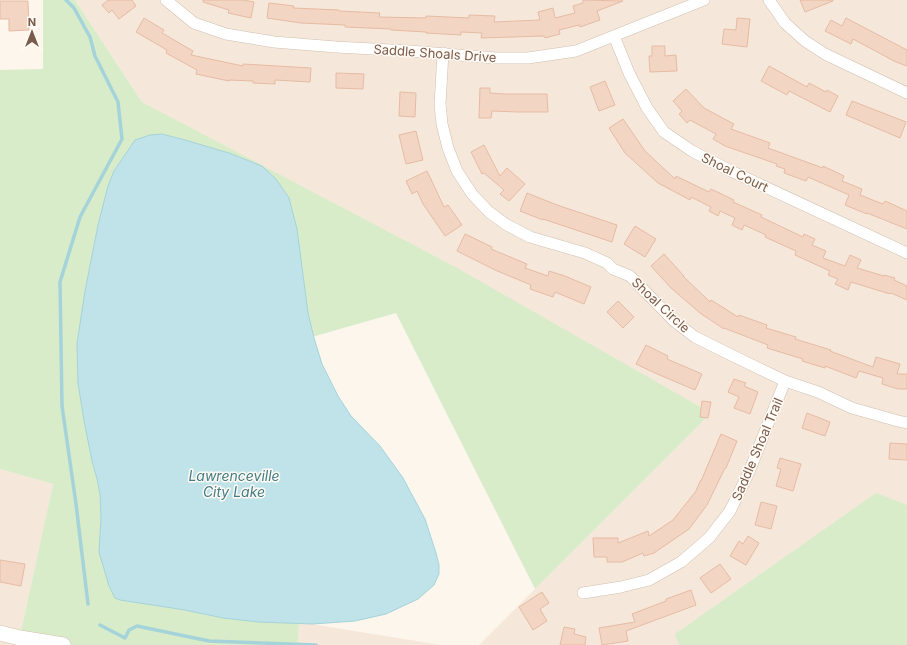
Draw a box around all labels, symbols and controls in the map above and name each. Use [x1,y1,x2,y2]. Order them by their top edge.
north arrow [12,12,52,52]
text: N [28,15,36,29]
street label: Saddle Shoals Drive [373,41,497,65]
street label: Shoal Court [699,149,771,195]
street label: Shoal Circle [629,274,693,336]
street label: Saddle Shoal Trail [728,395,786,503]
water label: Lawrenceville City Lake [188,467,280,500]

